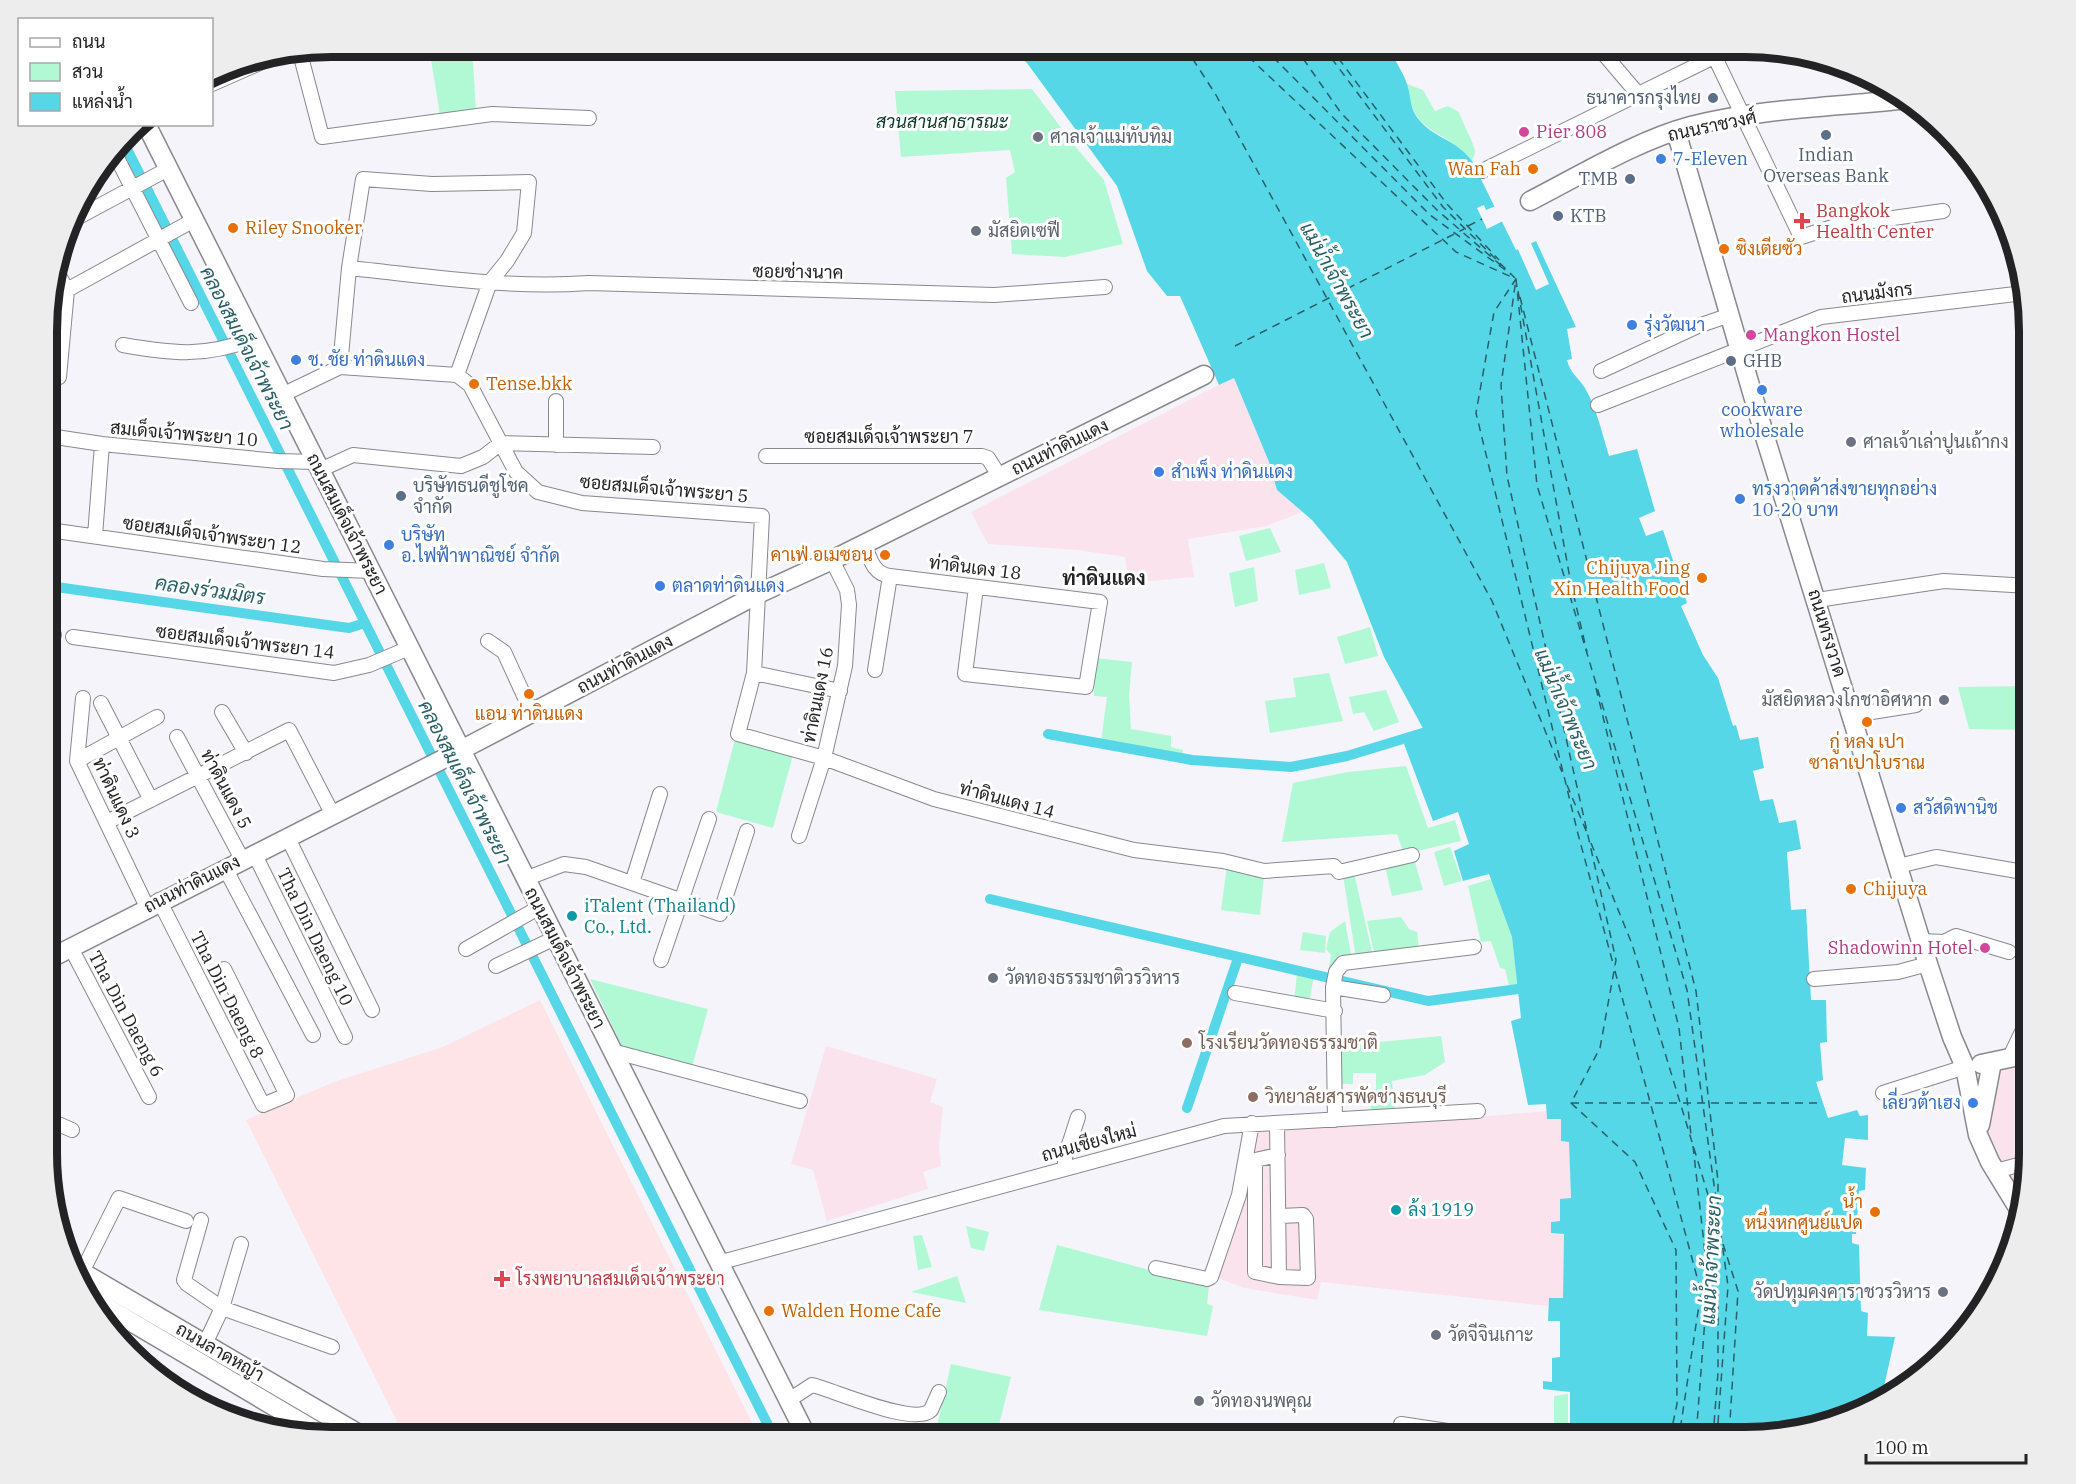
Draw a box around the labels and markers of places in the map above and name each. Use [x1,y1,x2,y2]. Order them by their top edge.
place label: ธนาคารกรุงไทย [1586,85,1701,110]
marker: ธนาคารกรุงไทย [1706,91,1720,105]
place label: Pier 808 [1536,120,1607,143]
place label: ศาลเจ้าแม่ทับทิม [1050,125,1172,148]
marker: Pier 808 [1517,125,1531,139]
marker: Indian Overseas Bank [1819,128,1833,142]
marker: ศาลเจ้าแม่ทับทิม [1031,130,1045,144]
place label: Indian Overseas Bank [1763,143,1889,187]
place label: 7-Eleven [1673,147,1748,170]
marker: 7-Eleven [1654,152,1668,166]
place label: Wan Fah [1448,157,1521,180]
marker: Wan Fah [1526,162,1540,176]
place label: TMB [1579,167,1618,190]
marker: TMB [1623,172,1637,186]
place label: Bangkok Health Center [1816,199,1934,243]
place label: KTB [1570,204,1607,227]
marker: KTB [1551,209,1565,223]
marker: Bangkok Health Center [1793,212,1811,230]
place label: Riley Snooker [245,216,362,239]
place label: มัสยิดเซฟี [988,219,1060,242]
marker: Riley Snooker [226,221,240,235]
marker: มัสยิดเซฟี [969,224,983,238]
place label: ซิงเตียซัว [1736,236,1802,260]
marker: ซิงเตียซัว [1717,242,1731,256]
place label: รุ่งวัฒนา [1644,313,1705,337]
marker: รุ่งวัฒนา [1625,318,1639,332]
place label: Mangkon Hostel [1763,323,1900,346]
marker: Mangkon Hostel [1744,328,1758,342]
place label: ช. ชัย ท่าดินแดง [308,348,425,371]
place label: GHB [1743,349,1782,372]
marker: ช. ชัย ท่าดินแดง [289,353,303,367]
marker: GHB [1724,354,1738,368]
place label: Tense.bkk [486,372,573,395]
marker: Tense.bkk [467,377,481,391]
marker: cookware wholesale [1755,383,1769,397]
place label: cookware wholesale [1720,398,1804,442]
place label: ศาลเจ้าเล่าปูนเถ้ากง [1863,430,2009,455]
marker: ศาลเจ้าเล่าปูนเถ้ากง [1844,435,1858,449]
place label: สำเพ็ง ท่าดินแดง [1171,458,1293,483]
marker: สำเพ็ง ท่าดินแดง [1152,465,1166,479]
place label: บริษัทธนดีชูโชค จำกัด [413,473,529,518]
place label: ทรงวาดค้าส่งขายทุกอย่าง 10-20 บาท [1752,477,1937,521]
marker: บริษัทธนดีชูโชค จำกัด [394,489,408,503]
marker: ทรงวาดค้าส่งขายทุกอย่าง 10-20 บาท [1733,492,1747,506]
place label: บริษัท อ.ไฟฟ้าพาณิชย์ จำกัด [401,523,560,567]
marker: บริษัท อ.ไฟฟ้าพาณิชย์ จำกัด [382,538,396,552]
place label: คาเฟ่ อเมซอน [770,543,873,566]
marker: คาเฟ่ อเมซอน [878,548,892,562]
place label: Chijuya Jing Xin Health Food [1553,556,1690,600]
marker: Chijuya Jing Xin Health Food [1695,571,1709,585]
place label: ตลาดท่าดินแดง [672,574,785,597]
marker: ตลาดท่าดินแดง [653,579,667,593]
marker: แอน ท่าดินแดง [522,687,536,701]
place label: มัสยิดหลวงโกชาอิศหาก [1762,687,1932,711]
marker: มัสยิดหลวงโกชาอิศหาก [1937,693,1951,707]
place label: แอน ท่าดินแดง [475,702,583,725]
marker: กู่ หลง เปา ซาลาเปาโบราณ [1860,715,1874,729]
place label: กู่ หลง เปา ซาลาเปาโบราณ [1809,730,1925,774]
place label: สวัสดิพานิช [1913,796,1998,819]
marker: สวัสดิพานิช [1894,801,1908,815]
place label: Chijuya [1863,877,1928,900]
marker: Chijuya [1844,882,1858,896]
place label: iTalent (Thailand) Co., Ltd. [584,894,736,938]
marker: iTalent (Thailand) Co., Ltd. [565,909,579,923]
place label: Shadowinn Hotel [1828,936,1973,959]
marker: Shadowinn Hotel [1978,941,1992,955]
place label: วัดทองธรรมชาติวรวิหาร [1005,966,1181,989]
marker: วัดทองธรรมชาติวรวิหาร [986,971,1000,985]
place label: โรงเรียนวัดทองธรรมชาติ [1198,1030,1378,1054]
marker: โรงเรียนวัดทองธรรมชาติ [1180,1036,1194,1050]
place label: วิทยาลัยสารพัดช่างธนบุรี [1264,1084,1447,1109]
place label: เลี่ยวต้าเฮง [1882,1087,1961,1114]
marker: วิทยาลัยสารพัดช่างธนบุรี [1246,1090,1260,1104]
marker: เลี่ยวต้าเฮง [1966,1096,1980,1110]
place label: น้ำ หนึ่งหกศูนย์แปด [1745,1186,1863,1236]
place label: ล้ง 1919 [1408,1198,1474,1221]
marker: ล้ง 1919 [1389,1203,1403,1217]
marker: น้ำ หนึ่งหกศูนย์แปด [1868,1205,1882,1219]
place label: โรงพยาบาลสมเด็จเจ้าพระยา [515,1265,725,1290]
marker: โรงพยาบาลสมเด็จเจ้าพระยา [493,1270,511,1288]
place label: วัดปทุมคงคาราชวรวิหาร [1753,1280,1931,1304]
marker: วัดปทุมคงคาราชวรวิหาร [1936,1285,1950,1299]
place label: Walden Home Cafe [781,1299,941,1322]
marker: Walden Home Cafe [762,1304,776,1318]
place label: วัดจีจินเกาะ [1448,1322,1534,1346]
marker: วัดจีจินเกาะ [1429,1328,1443,1342]
place label: วัดทองนพคุณ [1211,1389,1312,1413]
marker: วัดทองนพคุณ [1192,1394,1206,1408]

